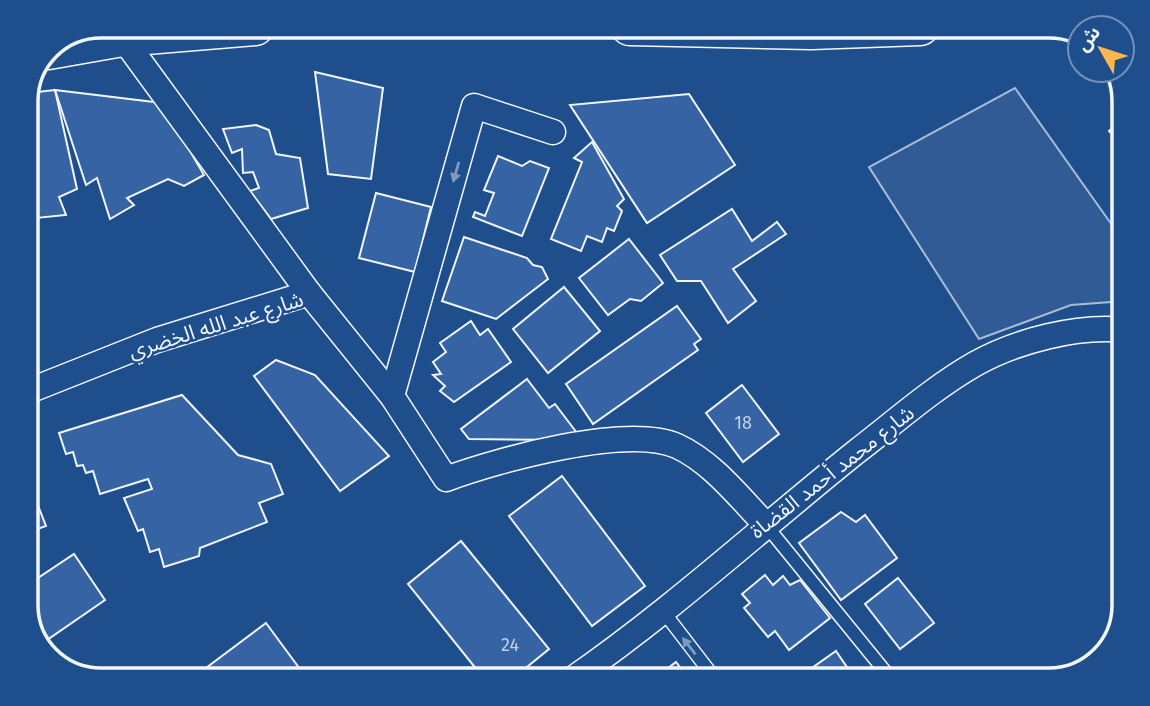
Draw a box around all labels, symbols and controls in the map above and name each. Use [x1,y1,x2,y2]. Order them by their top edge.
north arrow [1066,14,1136,84]
text: ش [1071,21,1105,56]
one-way arrow [450,161,461,183]
street label: شارع عبد الله الخضري [125,286,307,367]
street label: شارع محمد أحمد القضاة [745,400,921,546]
house number: 18 [734,412,752,434]
house number: 24 [501,634,519,656]
one-way arrow [682,637,697,655]

